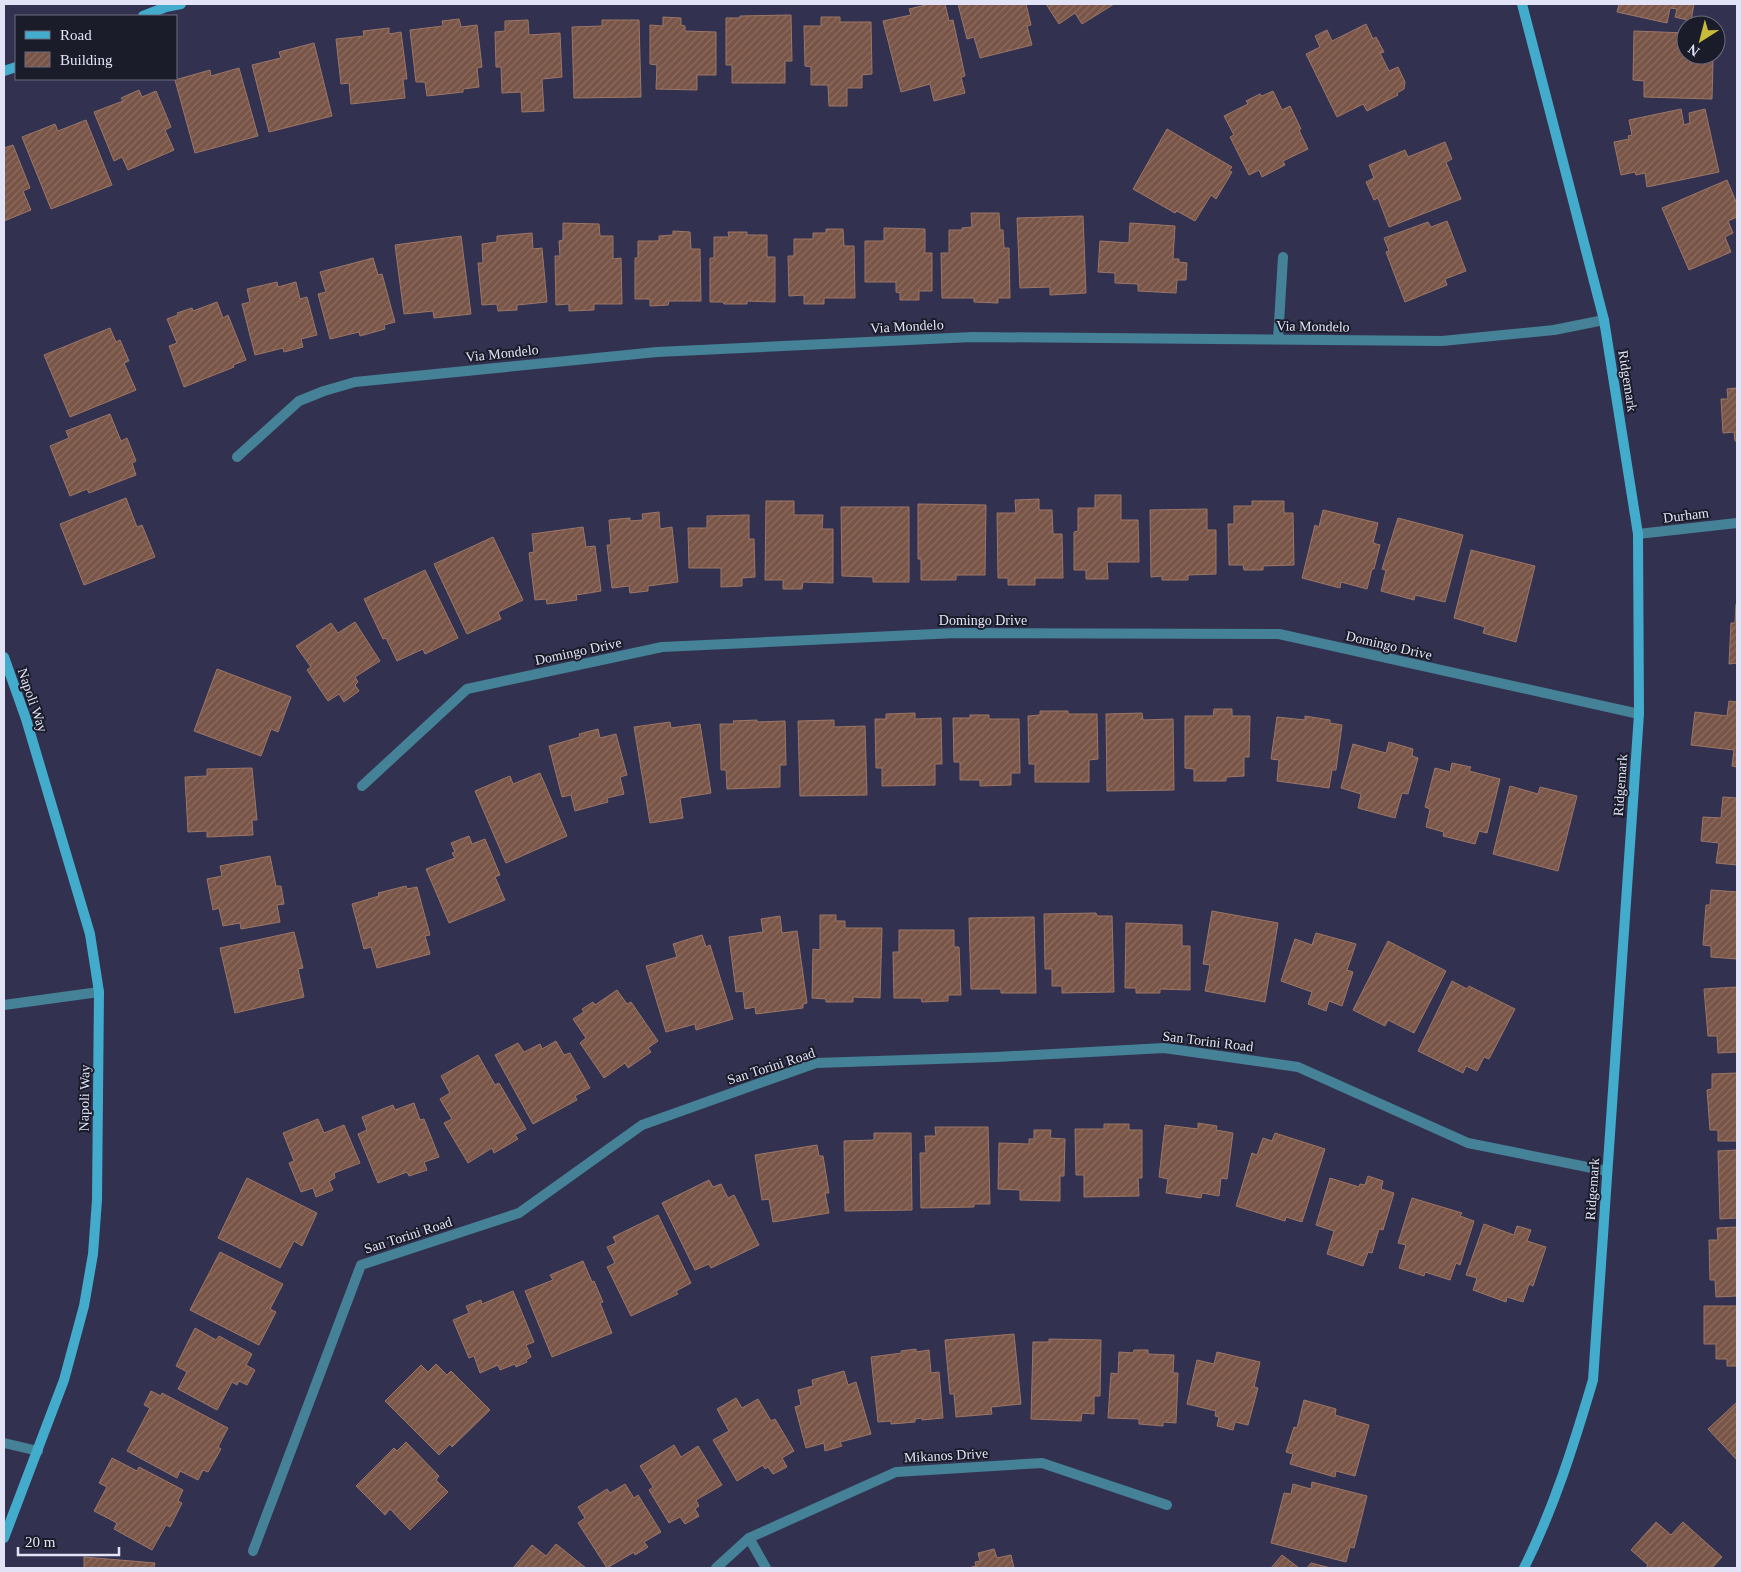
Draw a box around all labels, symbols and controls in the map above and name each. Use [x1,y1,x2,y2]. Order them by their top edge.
legend [15,15,178,80]
north arrow [1676,15,1726,65]
text: Road [60,27,92,43]
text: N [1685,41,1702,59]
text: Building [60,52,113,68]
street label: Via Mondelo [870,317,944,336]
street label: Via Mondelo [1276,318,1350,335]
street label: Via Mondelo [465,342,539,365]
street label: Ridgemark [1615,349,1640,413]
street label: Durham [1662,505,1710,526]
street label: Domingo Drive [939,613,1027,628]
street label: Domingo Drive [1344,628,1434,663]
street label: Domingo Drive [533,635,623,668]
street label: Napoli Way [15,666,50,734]
street label: Ridgemark [1611,753,1630,817]
street label: San Torini Road [1162,1028,1254,1055]
street label: San Torini Road [725,1045,817,1088]
street label: Napoli Way [76,1065,93,1131]
street label: Ridgemark [1583,1157,1602,1221]
street label: San Torini Road [362,1214,454,1257]
street label: Mikanos Drive [903,1446,989,1465]
scale bar [18,1524,119,1556]
text: 20 m [25,1534,56,1550]

